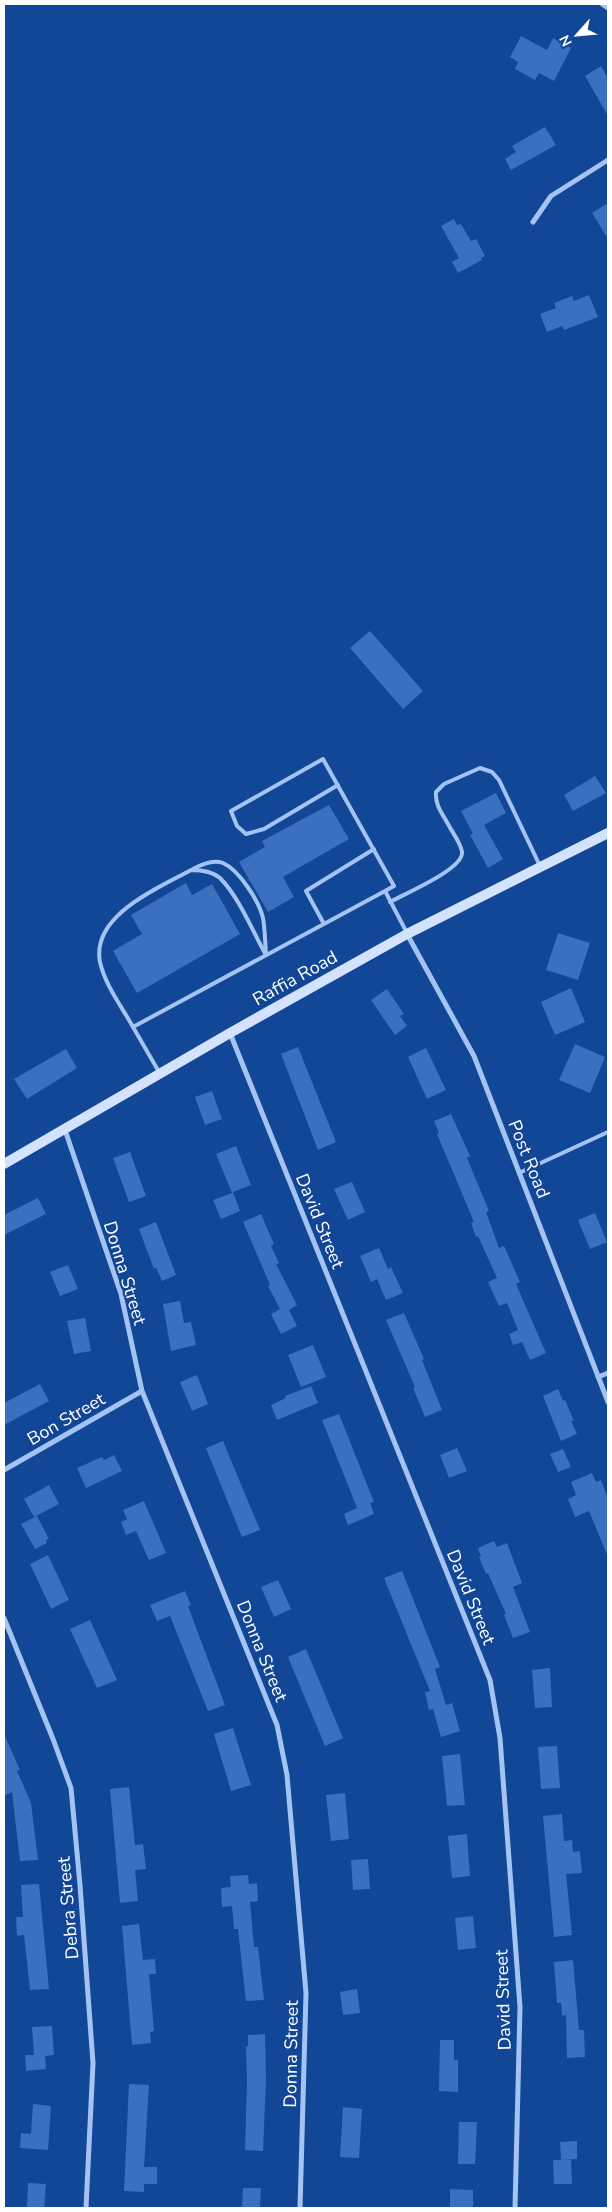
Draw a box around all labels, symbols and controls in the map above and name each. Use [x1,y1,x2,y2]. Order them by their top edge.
north arrow [552,10,602,60]
text: N [555,32,577,50]
street label: Raffia Road [248,945,342,1011]
street label: Post Road [502,1116,556,1202]
street label: David Street [290,1170,350,1273]
street label: Donna Street [98,1218,152,1328]
street label: Bon Street [23,1387,110,1451]
street label: David Street [441,1546,501,1649]
street label: Donna Street [231,1597,293,1706]
street label: Debra Street [51,1855,84,1960]
street label: David Street [489,1949,517,2051]
street label: Donna Street [278,2000,304,2108]

